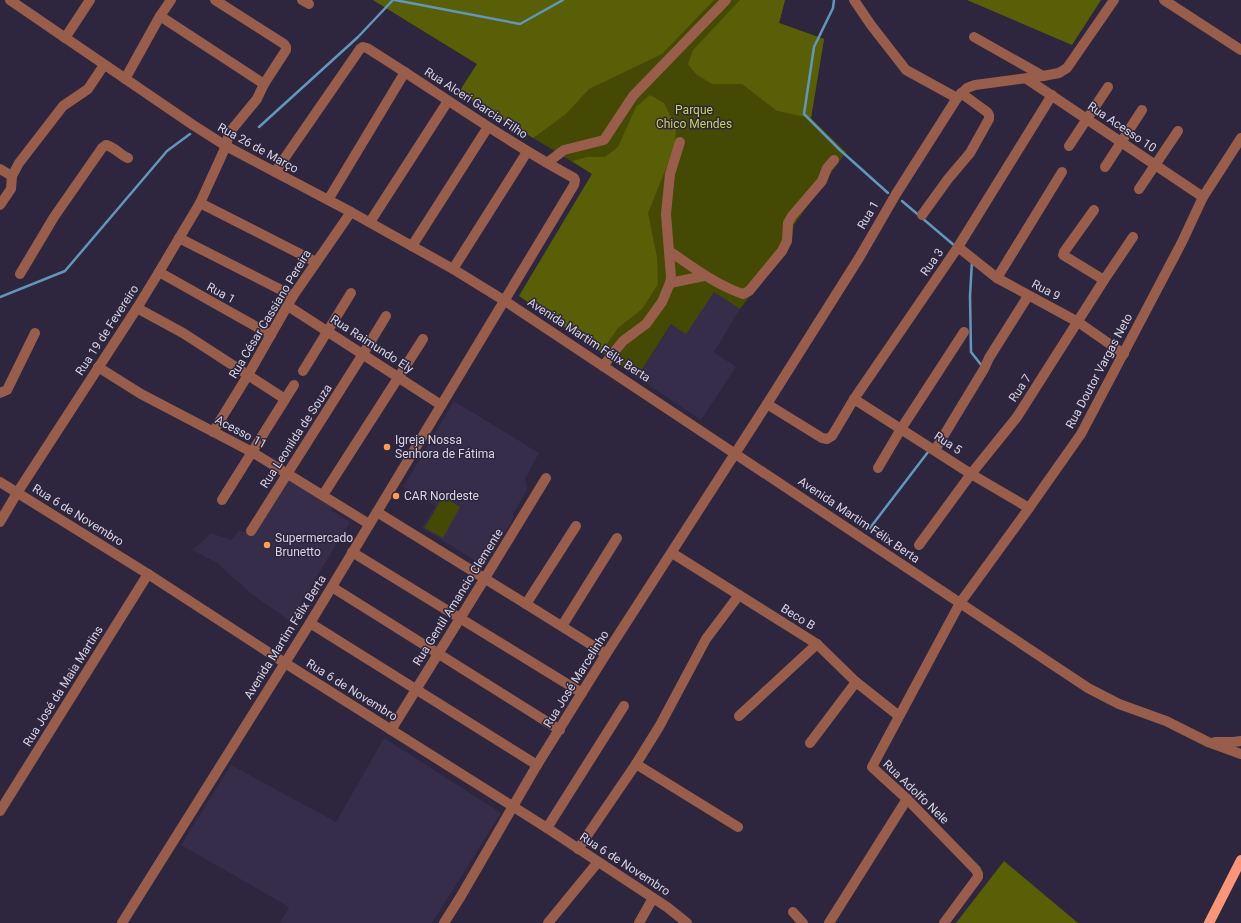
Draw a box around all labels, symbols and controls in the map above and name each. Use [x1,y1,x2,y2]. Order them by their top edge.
street label: Rua Alceri Garcia Filho [422,64,530,142]
street label: Rua Acesso 10 [1085,99,1159,155]
park label: Parque Chico Mendes [656,103,732,131]
street label: Rua 26 de Março [215,120,301,176]
street label: Rua 1 [854,198,882,232]
street label: Rua 3 [918,246,946,278]
street label: Rua César Cassiano Pereira [226,247,314,381]
street label: Rua 9 [1029,277,1063,303]
street label: Rua 1 [204,280,238,306]
street label: Rua 19 de Fevereiro [73,282,142,378]
street label: Avenida Martim Félix Berta [525,295,653,385]
street label: Rua Doutor Vargas Neto [1063,311,1135,431]
street label: Rua Raimundo Ely [328,312,416,376]
street label: Rua 7 [1006,371,1034,405]
street label: Rua Leonilda de Souza [257,381,335,491]
street label: Acesso 11 [213,413,269,451]
street label: Rua 5 [931,429,965,457]
place label: Igreja Nossa Senhora de Fátima [395,433,495,461]
marker: Igreja Nossa Senhora de Fátima [382,442,392,452]
street label: Avenida Martim Félix Berta [796,474,922,566]
street label: Rua 6 de Novembro [30,481,126,549]
place label: CAR Nordeste [404,489,479,503]
marker: CAR Nordeste [391,491,401,501]
street label: Rua Gentil Amancio Clemente [410,526,506,668]
place label: Supermercado Brunetto [275,531,353,559]
marker: Supermercado Brunetto [262,540,272,550]
street label: Avenida Martim Félix Berta [241,572,329,702]
street label: Beco B [778,601,818,633]
street label: Rua José da Maia Martins [20,623,106,749]
street label: Rua José Marcelinho [540,628,612,730]
street label: Rua 6 de Novembro [304,656,400,724]
street label: Rua Adolfo Nele [880,757,952,827]
street label: Rua 6 de Novembro [577,830,673,898]

